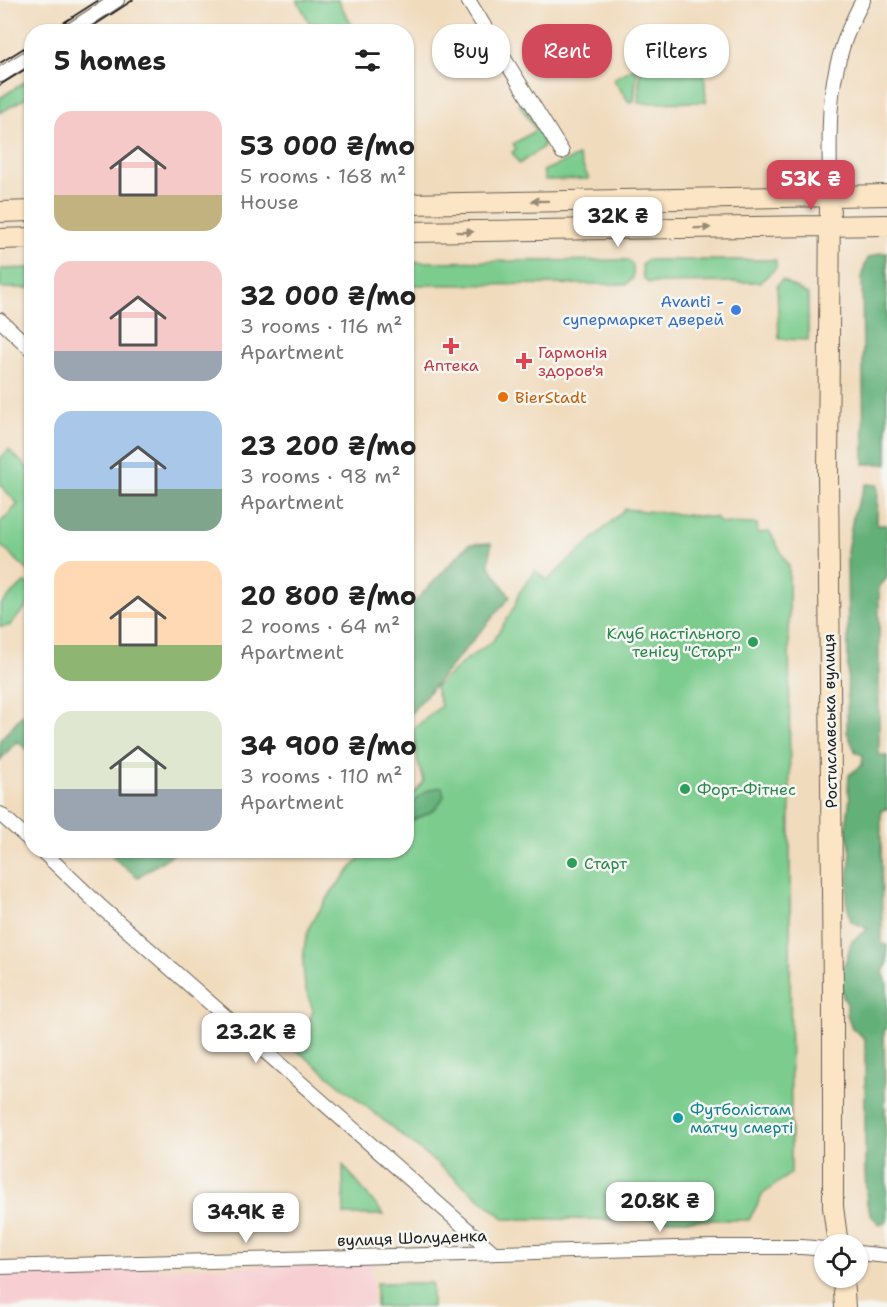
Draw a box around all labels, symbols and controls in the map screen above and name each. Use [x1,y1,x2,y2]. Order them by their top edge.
chip: Buy [432,24,510,78]
chip: Rent [522,24,612,78]
chip: Filters [624,24,729,78]
text: 5 homes [54,43,166,78]
icon: filters [351,44,384,77]
text: 53 000 ₴/mo [240,128,415,163]
icon: home [102,135,174,207]
pin: 53K ₴ [769,160,853,211]
text: 5 rooms · 168 m² [240,163,406,189]
text: 53K ₴ [781,166,841,192]
text: House [240,189,299,215]
one-way arrow [531,197,550,206]
pin: 32K ₴ [576,197,660,248]
text: 32K ₴ [587,203,649,229]
one-way arrow [692,223,711,233]
one-way arrow [455,227,474,236]
text: 32 000 ₴/mo [240,278,416,313]
icon: home [102,285,174,357]
place label: Avanti - супермаркет дверей [563,291,724,330]
marker: Avanti - супермаркет дверей [729,303,743,317]
text: 3 rooms · 116 m² [240,313,402,339]
text: Apartment [240,339,344,365]
marker: Аптека [444,339,458,353]
place label: Гармонія здоров'я [538,342,608,381]
marker: Гармонія здоров'я [515,352,533,370]
place label: Аптека [423,355,479,376]
place label: BierStadt [515,387,587,408]
marker: BierStadt [496,390,510,404]
text: 23 200 ₴/mo [240,428,417,463]
icon: home [102,435,174,507]
text: 3 rooms · 98 m² [240,463,401,489]
text: Apartment [240,489,344,515]
text: 20 800 ₴/mo [240,578,417,613]
icon: home [102,585,174,657]
text: 2 rooms · 64 m² [240,613,400,639]
place label: Клуб настільного тенісу "Старт" [607,623,741,662]
street label: Ростиславська вулиця [818,633,842,809]
marker: Клуб настільного тенісу "Старт" [746,635,760,649]
text: Apartment [240,639,344,665]
text: 34 900 ₴/mo [240,728,417,763]
icon: home [102,735,174,807]
text: 3 rooms · 110 m² [240,763,403,789]
place label: Форт-Фітнес [697,779,796,800]
marker: Форт-Фітнес [678,782,692,796]
text: Apartment [240,789,344,815]
place label: Старт [584,853,628,874]
marker: Старт [565,856,579,870]
pin: 23.2K ₴ [201,1013,311,1064]
text: 23.2K ₴ [216,1019,296,1045]
place label: Футболістам матчу смерті [690,1099,793,1138]
marker: Футболістам матчу смерті [671,1111,685,1125]
pin: 20.8K ₴ [605,1182,715,1233]
text: 20.8K ₴ [620,1188,700,1214]
pin: 34.9K ₴ [191,1193,301,1244]
text: 34.9K ₴ [207,1199,285,1225]
street label: вулиця Шолуденка [337,1225,487,1251]
map controls [814,1234,868,1288]
button: locate [814,1234,868,1288]

